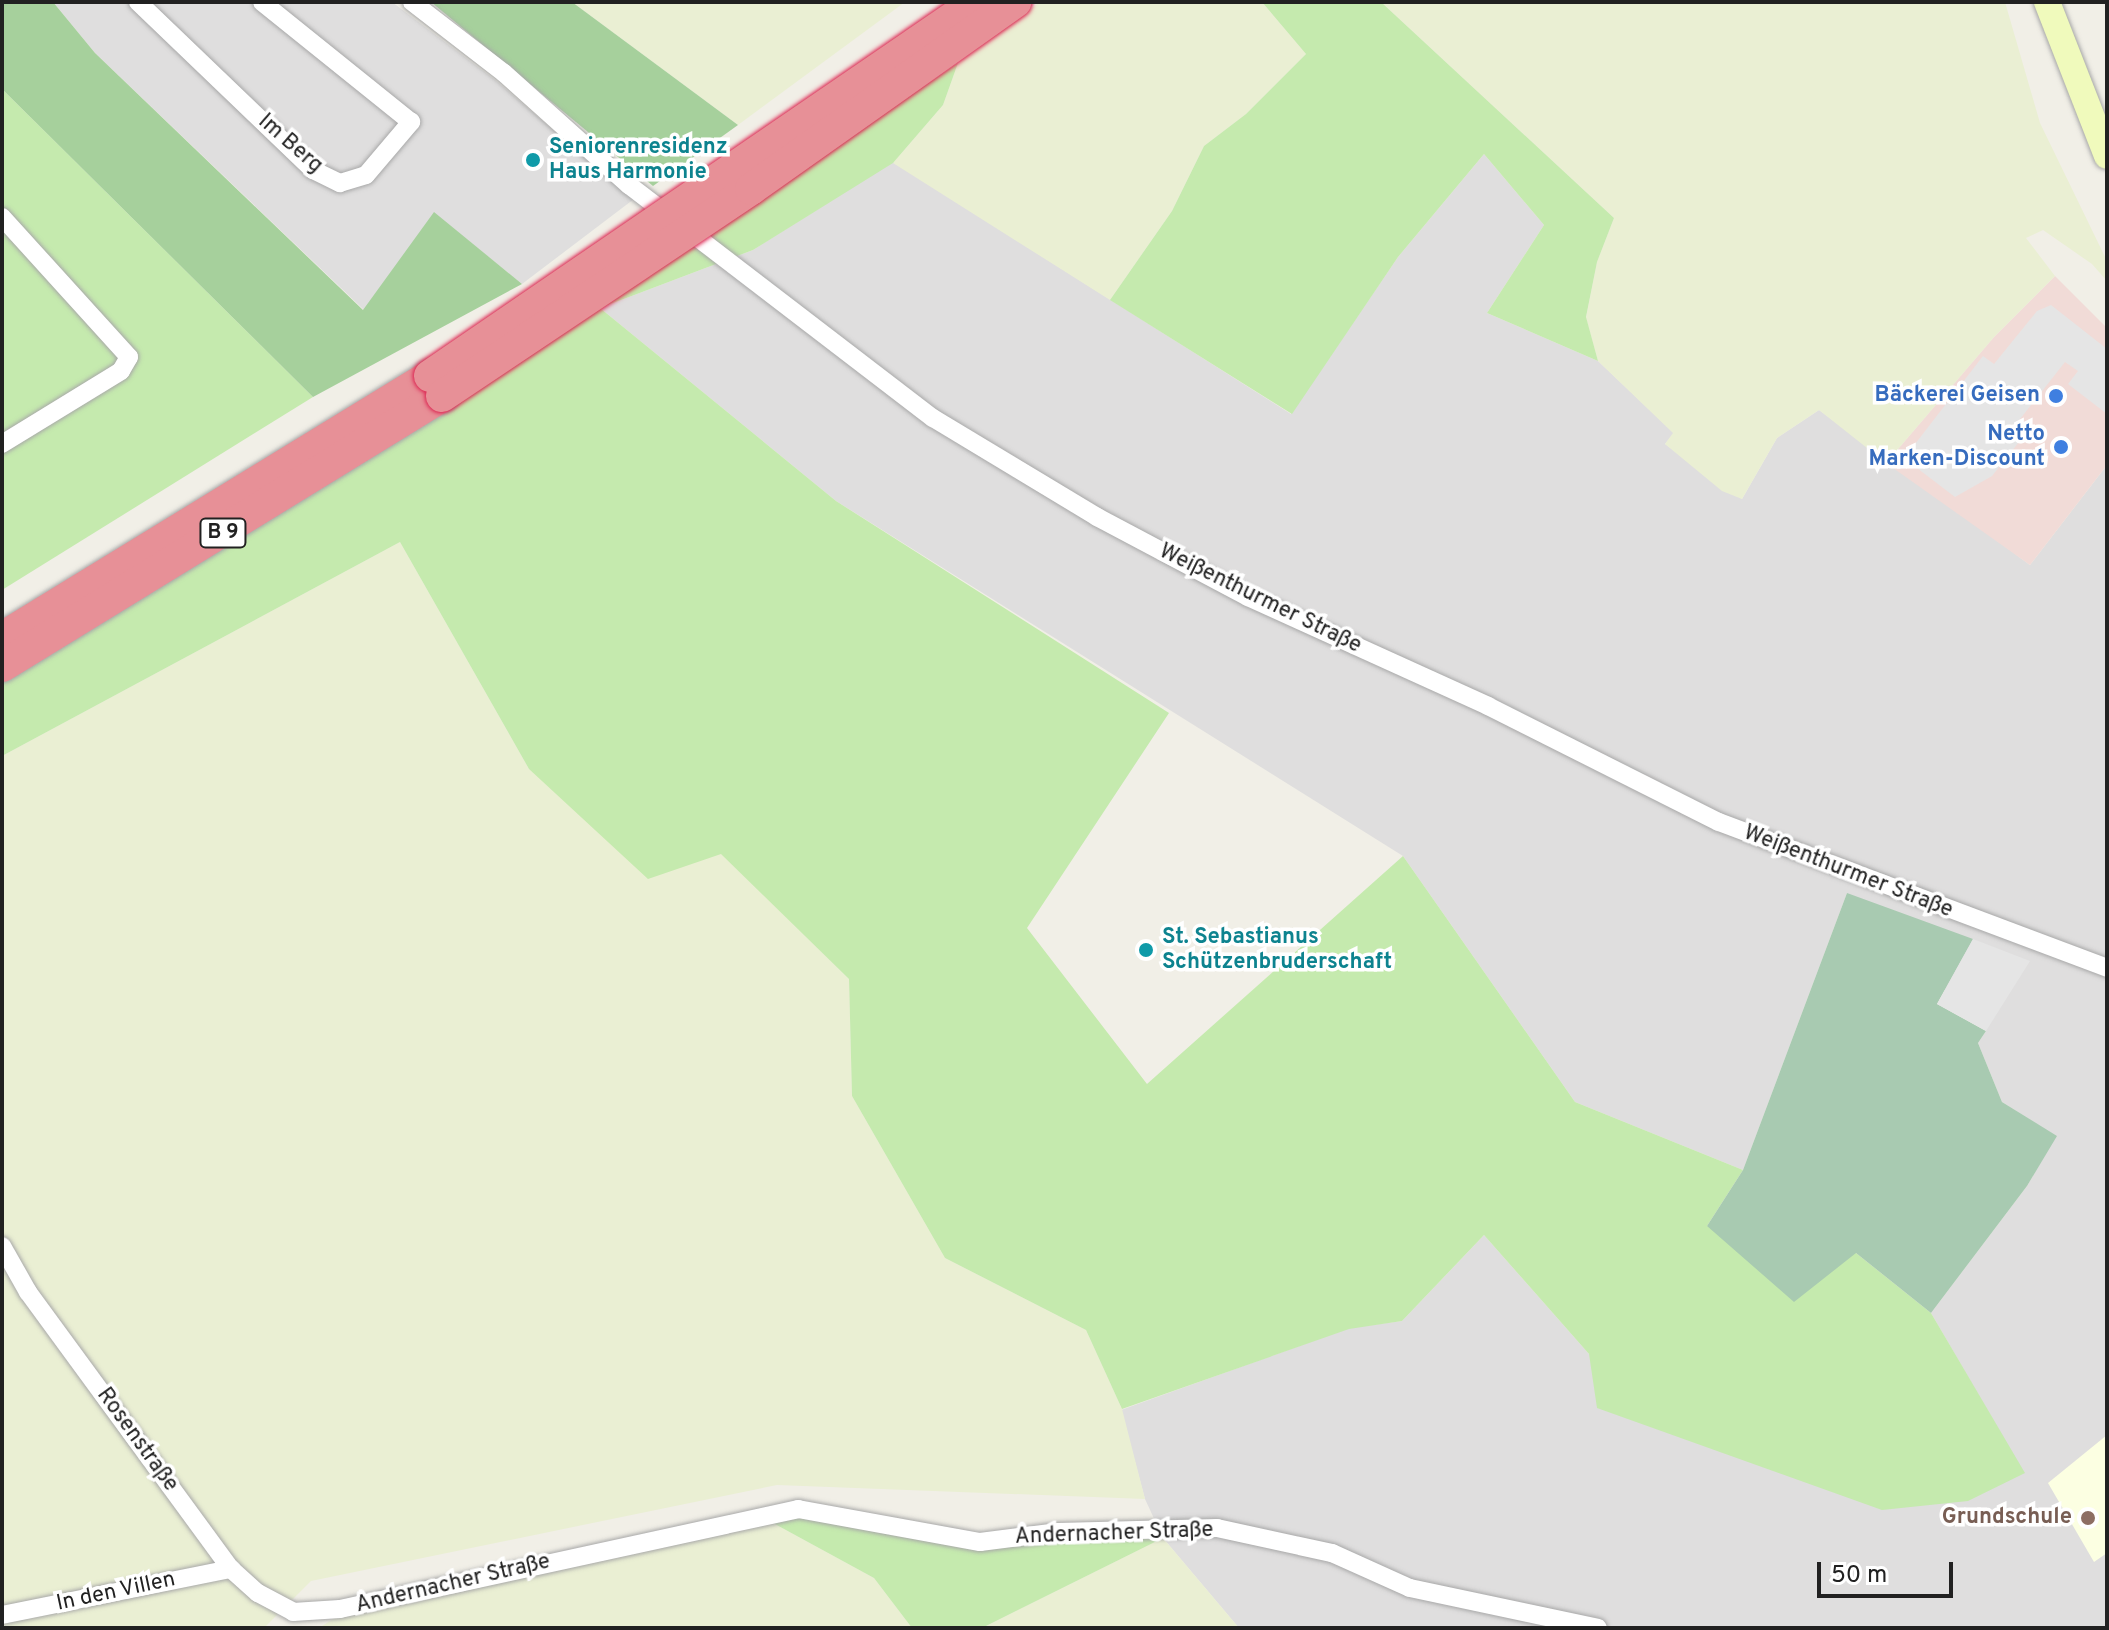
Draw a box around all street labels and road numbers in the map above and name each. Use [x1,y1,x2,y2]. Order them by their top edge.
street label: Im Berg [252,109,328,179]
road number: B 9 [199,517,247,549]
street label: Weißenthurmer Straße [1155,539,1365,659]
street label: Weißenthurmer Straße [1740,820,1956,924]
street label: Rosenstraße [91,1383,183,1497]
street label: Andernacher Straße [1014,1517,1214,1551]
street label: Andernacher Straße [353,1549,553,1619]
street label: In den Villen [54,1566,178,1618]

